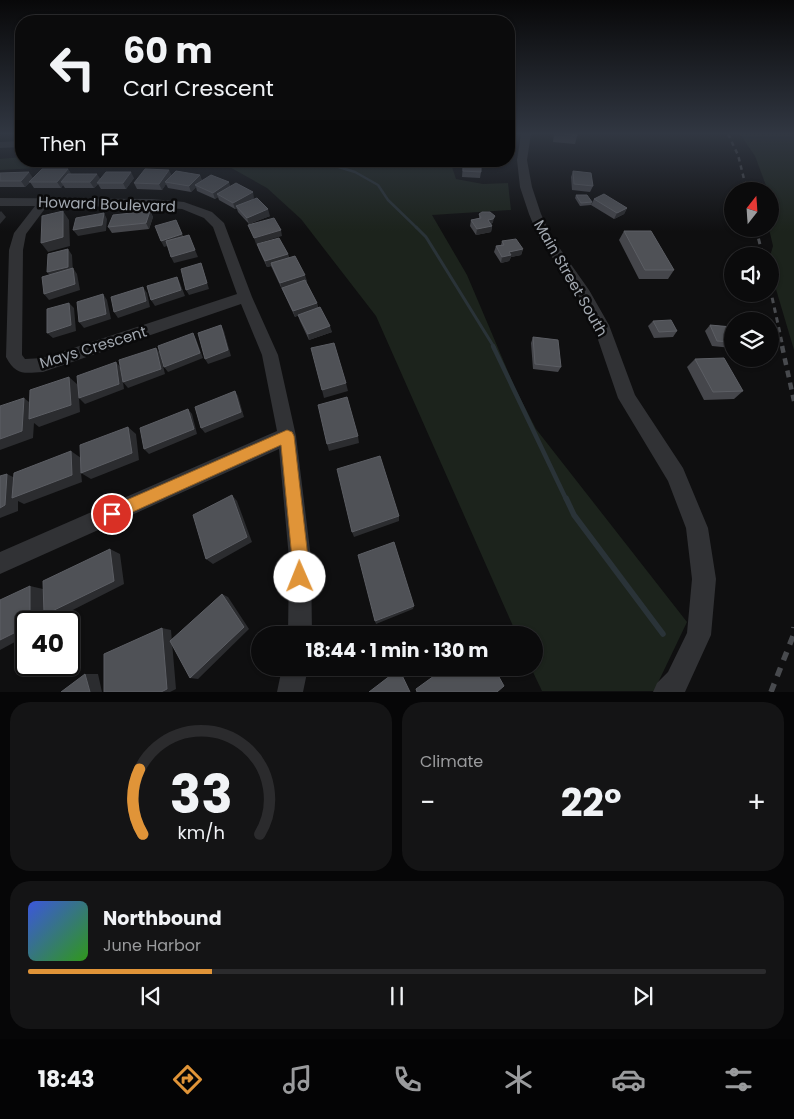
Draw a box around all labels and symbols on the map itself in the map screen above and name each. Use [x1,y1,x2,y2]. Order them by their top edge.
north arrow [724,182,779,238]
street label: Howard Boulevard [38,191,176,217]
street label: Main Street South [529,216,613,340]
street label: Mays Crescent [37,321,149,373]
pin [91,493,133,535]
position arrow [273,550,325,602]
speed limit sign: 40 [15,611,80,676]

